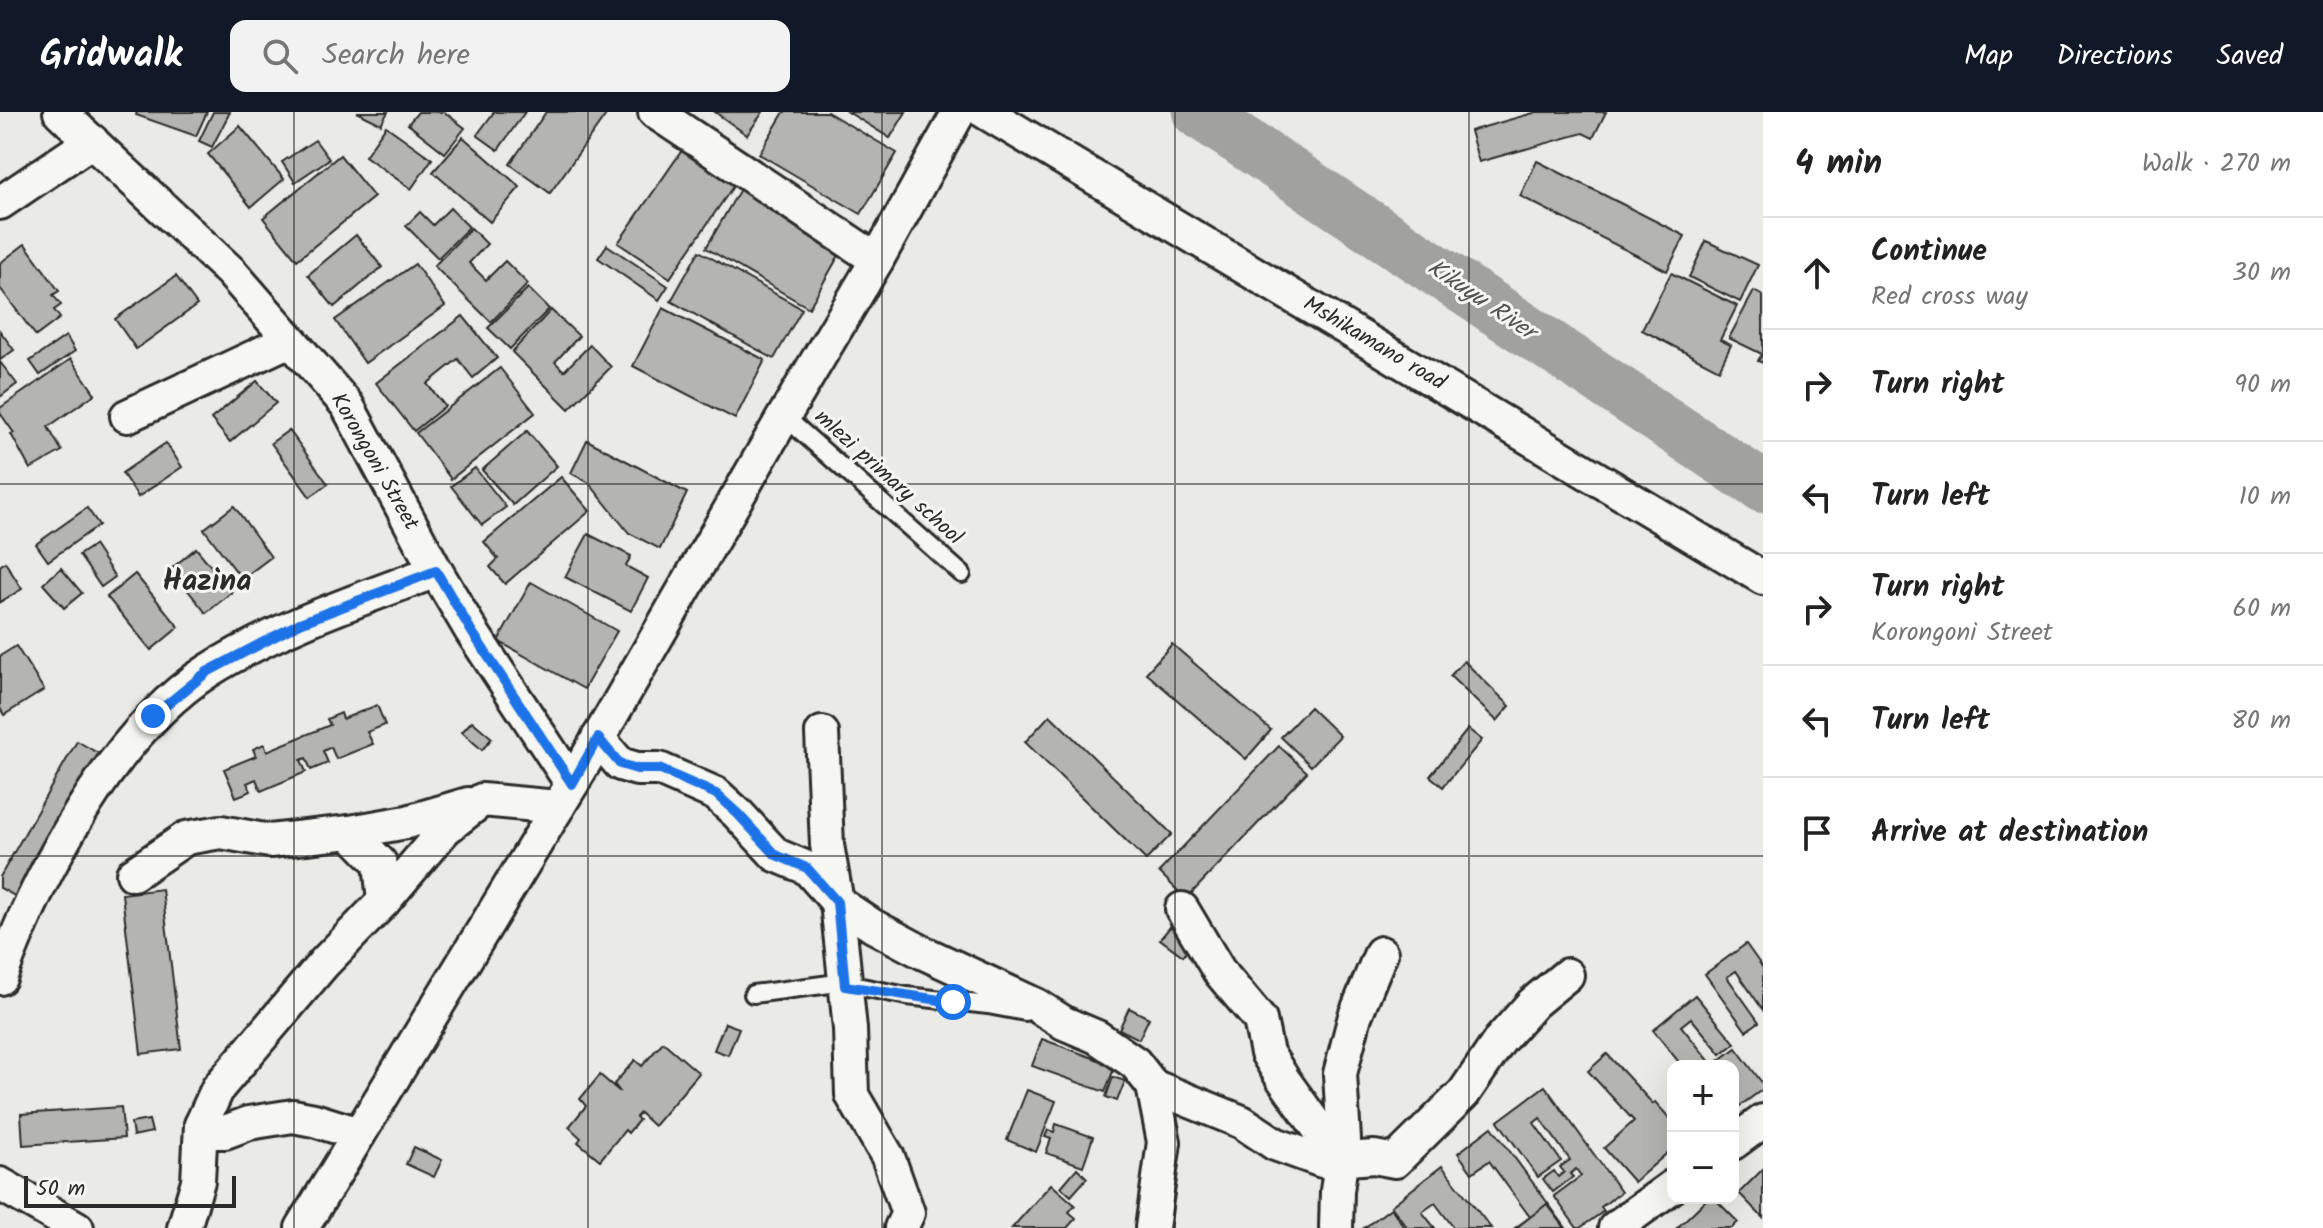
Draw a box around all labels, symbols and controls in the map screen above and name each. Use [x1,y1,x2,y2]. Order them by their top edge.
search box [230,20,790,92]
text: Gridwalk [40,26,182,86]
text: Search here [322,32,470,80]
icon: search [258,34,302,78]
text: Map [1964,34,2013,79]
text: Directions [2057,34,2173,79]
text: Saved [2217,34,2283,79]
text: 4 min [1795,137,1882,191]
text: Walk · 270 m [2142,143,2291,185]
text: Continue [1871,228,1987,276]
water label: Kikuyu River [1419,249,1547,354]
icon: ahead [1795,251,1839,295]
text: 30 m [2232,252,2291,294]
text: Red cross way [1871,276,2028,318]
street label: Mshikamano road [1296,287,1453,401]
text: Turn right [1871,361,2004,409]
icon: right [1795,363,1839,407]
text: 90 m [2234,364,2291,406]
street label: Korongoni Street [320,387,428,538]
street label: mlezi primary school [806,401,971,555]
text: Turn left [1871,473,1990,521]
icon: left [1795,475,1839,519]
text: 10 m [2239,476,2291,518]
district label: Hazina [163,558,251,606]
text: Turn right [1871,564,2004,612]
icon: right [1795,587,1839,631]
text: 60 m [2232,588,2291,630]
text: Korongoni Street [1871,612,2053,654]
text: Turn left [1871,697,1990,745]
route end [135,698,171,734]
icon: left [1795,699,1839,743]
text: 80 m [2231,700,2291,742]
text: Arrive at destination [1871,809,2148,857]
icon: arrive [1795,811,1839,855]
route start [935,984,971,1020]
map controls [1667,1060,1739,1204]
button: + [1667,1060,1739,1132]
button: − [1667,1132,1739,1204]
scale bar [24,1172,236,1208]
text: 50 m [36,1172,85,1207]

